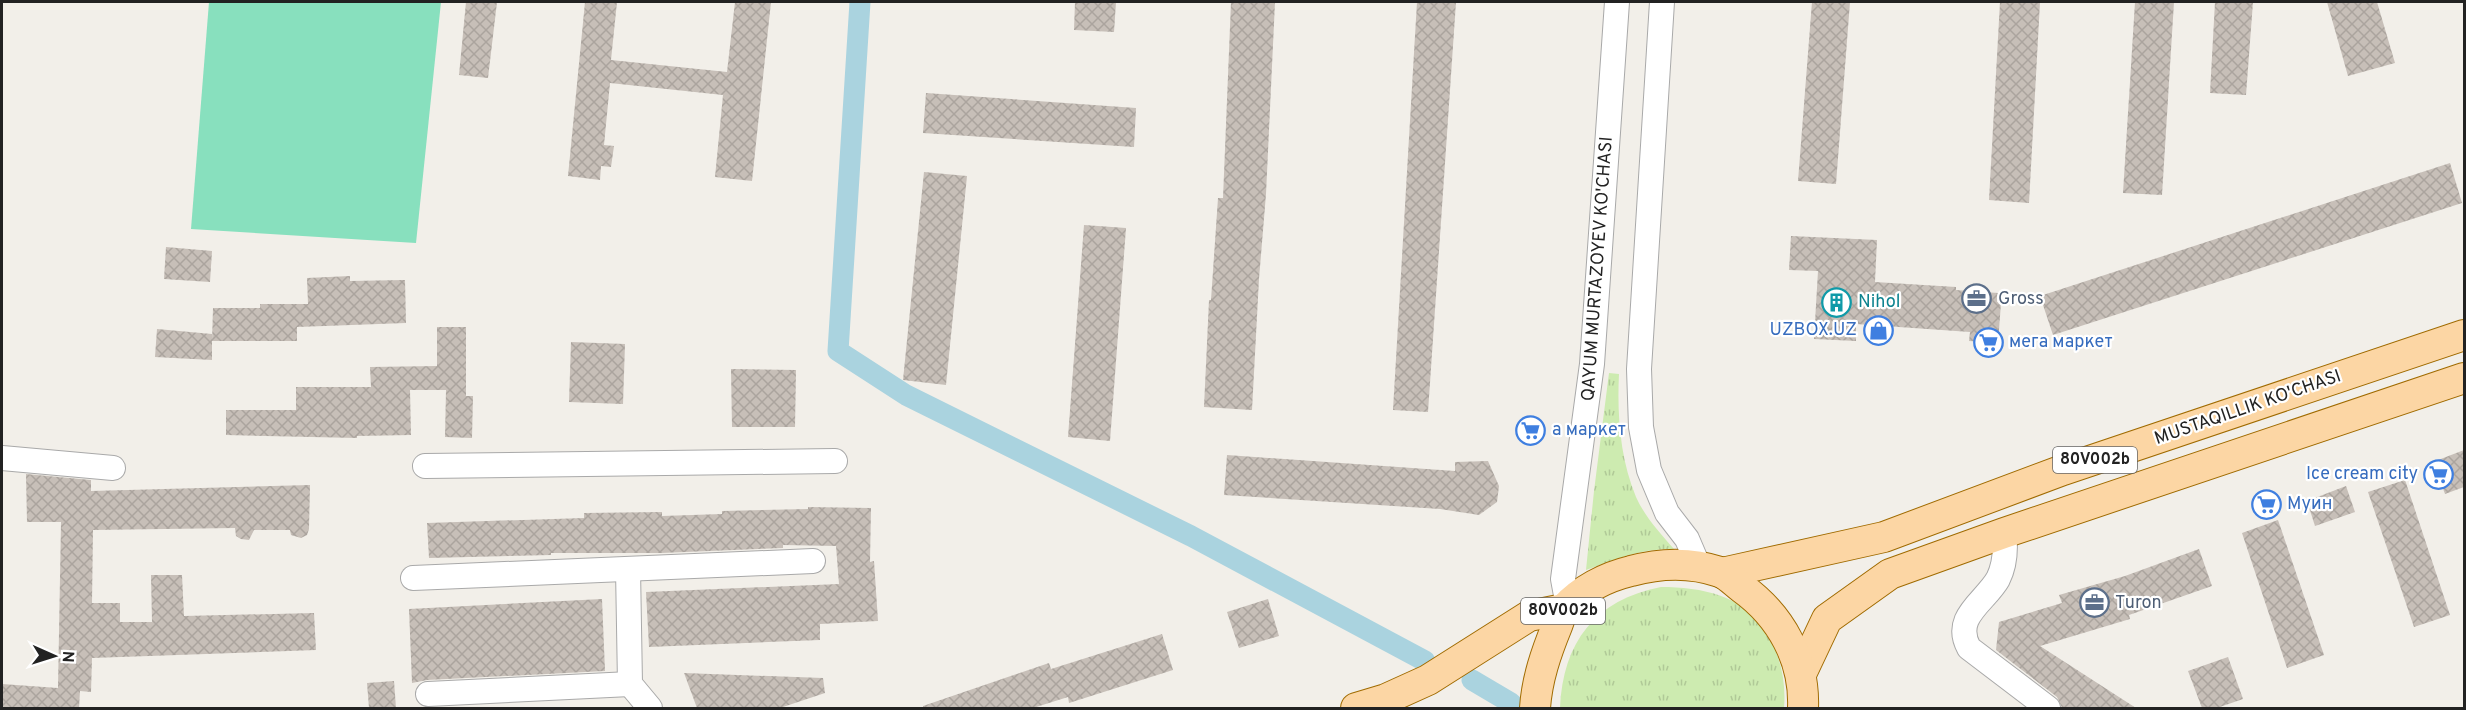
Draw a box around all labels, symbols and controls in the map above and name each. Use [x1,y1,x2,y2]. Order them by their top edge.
street label: QAYUM MURTAZOYEV KO'CHASI [1577,136,1619,402]
office icon: Gross [1961,283,1993,315]
building icon: Nihol [1821,286,1853,318]
place label: Gross [1998,288,2044,311]
place label: Nihol [1858,291,1900,314]
shop icon: UZBOX.UZ [1862,314,1894,346]
place label: UZBOX.UZ [1770,319,1857,342]
supermarket icon: мега маркет [1972,326,2004,358]
place label: мега маркет [2009,331,2113,354]
street label: MUSTAQILLIK KO'CHASI [2152,365,2344,451]
supermarket icon: а маркет [1515,414,1547,446]
place label: а маркет [1552,419,1626,442]
road number: 80V002b [2053,447,2137,473]
supermarket icon: Ice cream city [2423,458,2455,490]
place label: Ice cream city [2306,463,2418,486]
supermarket icon: Муин [2250,488,2282,520]
place label: Муин [2287,493,2332,516]
office icon: Turon [2078,587,2110,619]
place label: Turon [2115,592,2162,615]
road number: 80V002b [1521,598,1605,624]
north arrow [24,626,84,686]
text: N [57,650,77,663]

